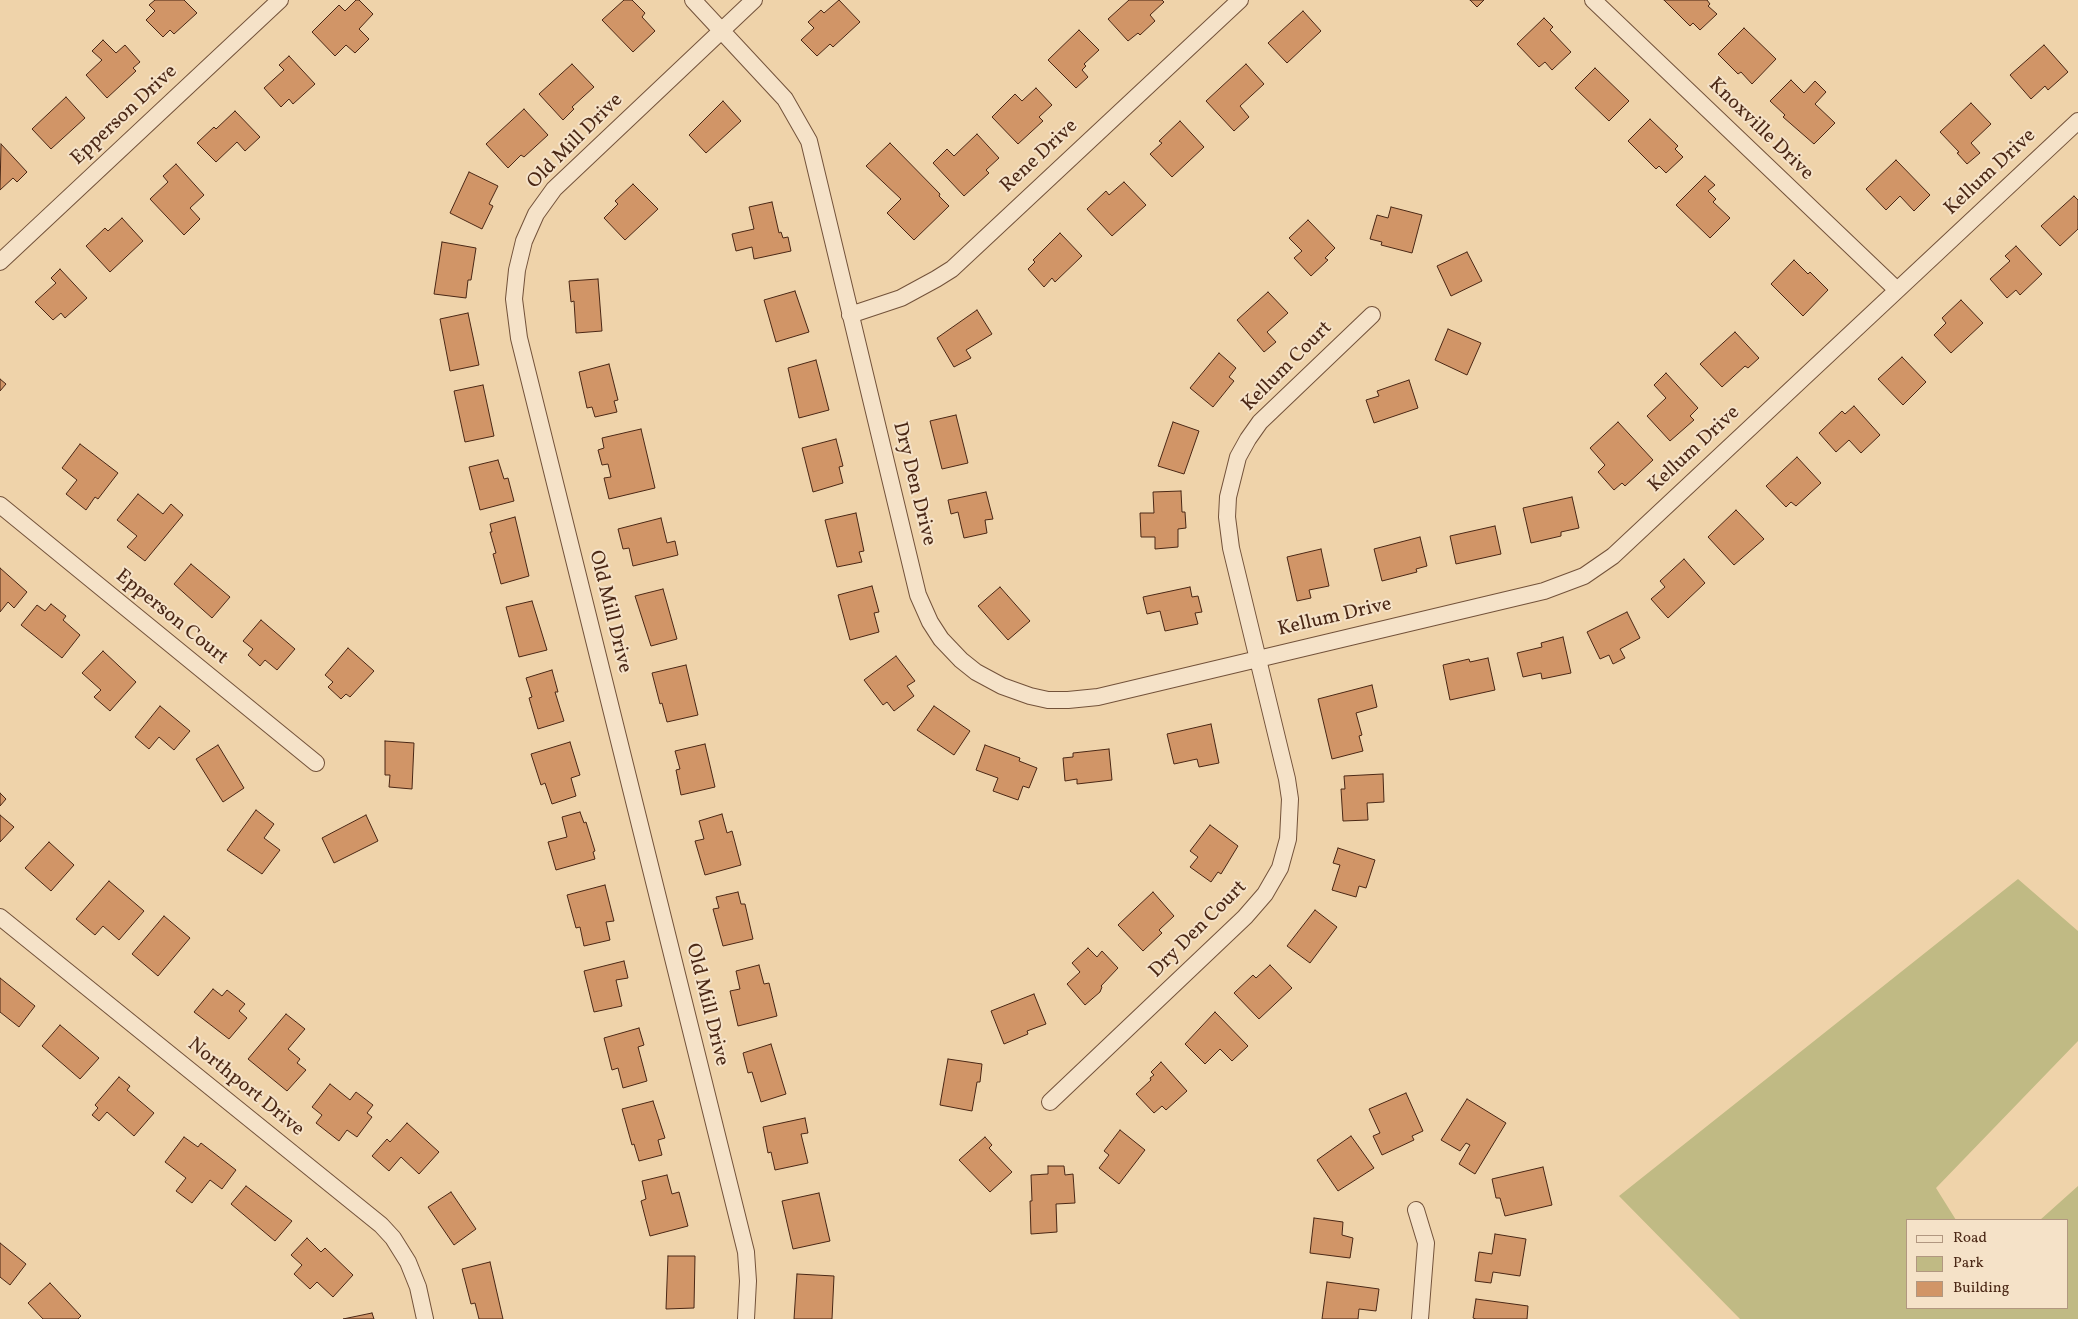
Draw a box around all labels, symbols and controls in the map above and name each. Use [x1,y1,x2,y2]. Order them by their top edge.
street label: Epperson Drive [67,61,183,171]
street label: Knoxville Drive [1702,74,1818,186]
street label: Old Mill Drive [523,89,629,195]
street label: Rene Drive [996,115,1084,199]
street label: Kellum Drive [1940,125,2042,221]
street label: Kellum Court [1238,317,1338,417]
street label: Kellum Drive [1644,402,1746,498]
street label: Dry Den Drive [886,420,940,548]
street label: Old Mill Drive [582,548,636,676]
street label: Epperson Court [110,565,232,671]
street label: Kellum Drive [1276,593,1394,643]
street label: Dry Den Court [1145,876,1253,984]
street label: Old Mill Drive [679,941,733,1069]
street label: Northport Drive [182,1034,308,1142]
legend [1906,1219,2068,1309]
text: Road [1953,1228,1987,1249]
text: Park [1953,1253,1984,1274]
text: Building [1953,1278,2009,1299]

